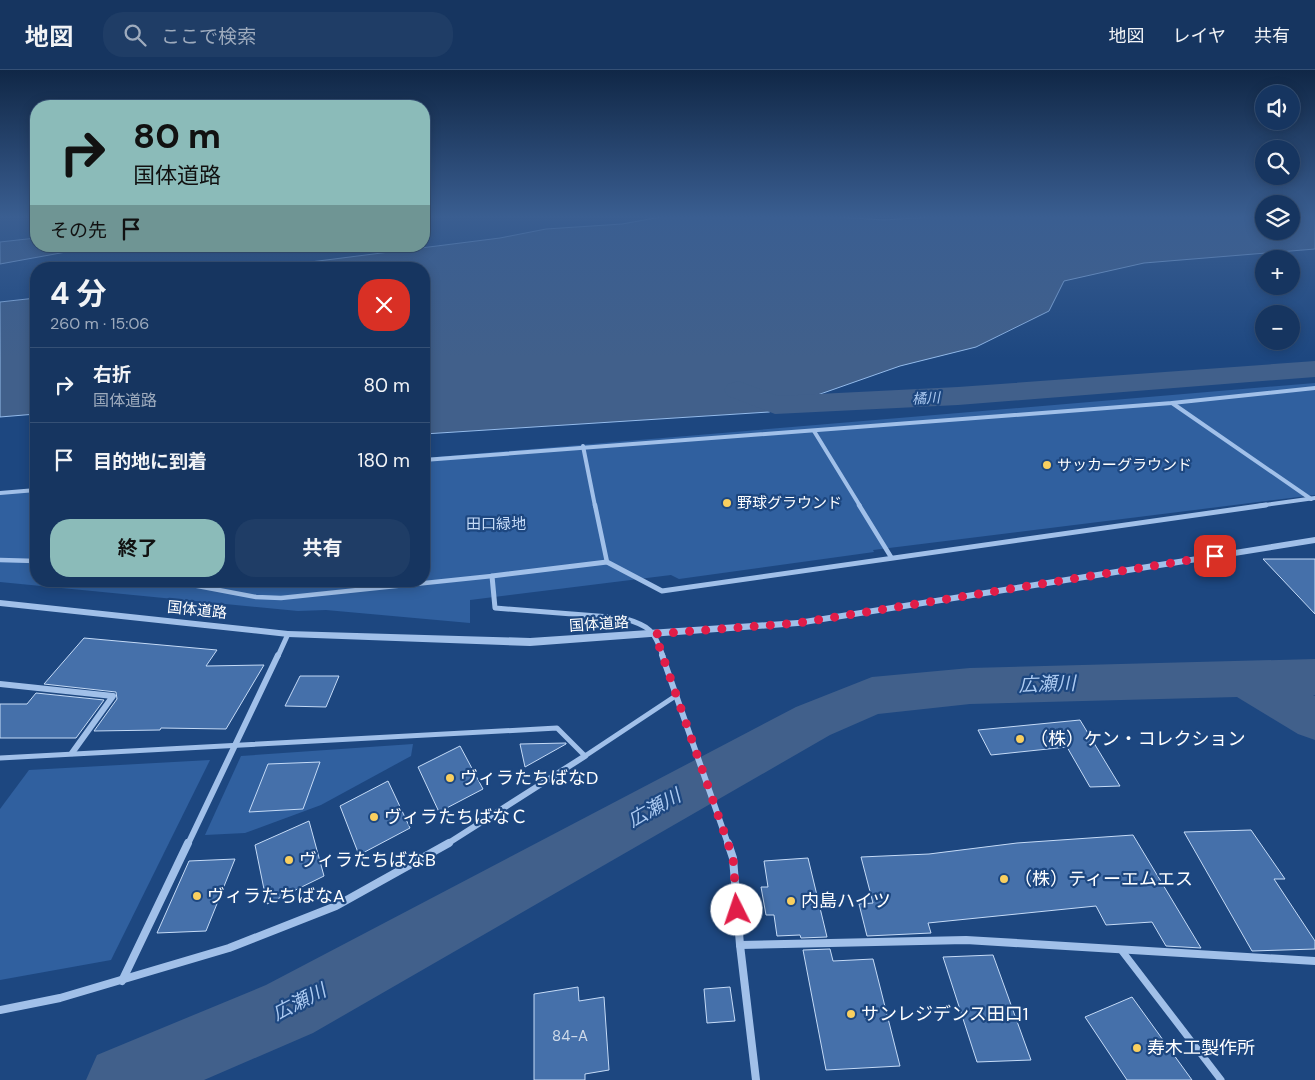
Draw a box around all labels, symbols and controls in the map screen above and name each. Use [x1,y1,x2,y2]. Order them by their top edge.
search box [103,12,453,57]
text: 地図 [25,21,73,52]
icon: search [121,21,149,49]
text: ここで検索 [161,24,256,49]
text: 地図 [1109,24,1145,48]
text: レイヤ [1173,24,1226,48]
text: 共有 [1254,24,1290,48]
map controls [1255,85,1300,350]
button: sound [1255,85,1300,130]
text: 80 m [133,113,221,159]
icon: right [50,120,115,185]
button: search [1255,140,1300,185]
text: 国体道路 [133,161,221,190]
button: layers [1255,195,1300,240]
icon: arrive [117,215,145,243]
text: その先 [50,218,107,243]
button: + [1255,250,1300,295]
text: 4 分 [50,274,107,313]
button: close [358,279,410,331]
button: − [1255,305,1300,350]
text: 260 m · 15:06 [50,313,149,334]
text: 右折 [93,362,131,387]
icon: right [50,371,78,399]
text: 80 m [363,373,410,398]
water label: 橘川 [912,388,942,408]
text: 国体道路 [93,390,157,411]
icon: arrive [50,446,78,474]
text: 180 m [358,448,410,473]
text: 目的地に到着 [93,449,207,474]
place label: サッカーグラウンド [1057,455,1192,475]
marker: サッカーグラウンド [1041,459,1053,471]
place label: 野球グラウンド [737,493,842,513]
marker: 野球グラウンド [721,497,733,509]
park label: 田口緑地 [466,514,526,534]
button: 終了 [50,519,225,577]
button: 共有 [235,519,410,577]
pin [1194,535,1236,577]
icon: arrive [1201,542,1229,570]
street label: 国体道路 [166,597,228,623]
street label: 国体道路 [568,612,630,636]
water label: 広瀬川 [1018,670,1078,697]
place label: （株）ケン・コレクション [1030,727,1245,751]
marker: （株）ケン・コレクション [1014,733,1026,745]
place label: ヴィラたちばなD [460,766,598,790]
marker: ヴィラたちばなD [444,772,456,784]
water label: 広瀬川 [623,782,687,833]
place label: ヴィラたちばなＣ [384,805,528,829]
marker: ヴィラたちばなＣ [368,811,380,823]
place label: ヴィラたちばなB [299,848,436,872]
marker: ヴィラたちばなB [283,854,295,866]
place label: （株）ティーエムエス [1014,867,1193,891]
marker: （株）ティーエムエス [998,873,1010,885]
position arrow [710,883,762,935]
place label: ヴィラたちばなA [207,884,345,908]
place label: 内島ハイツ [801,889,891,913]
marker: ヴィラたちばなA [191,890,203,902]
marker: 内島ハイツ [785,895,797,907]
water label: 広瀬川 [268,977,332,1026]
place label: サンレジデンス田口1 [861,1002,1028,1026]
marker: サンレジデンス田口1 [845,1008,857,1020]
house number: 84-A [552,1026,588,1046]
place label: 寿木工製作所 [1147,1036,1255,1060]
marker: 寿木工製作所 [1131,1042,1143,1054]

